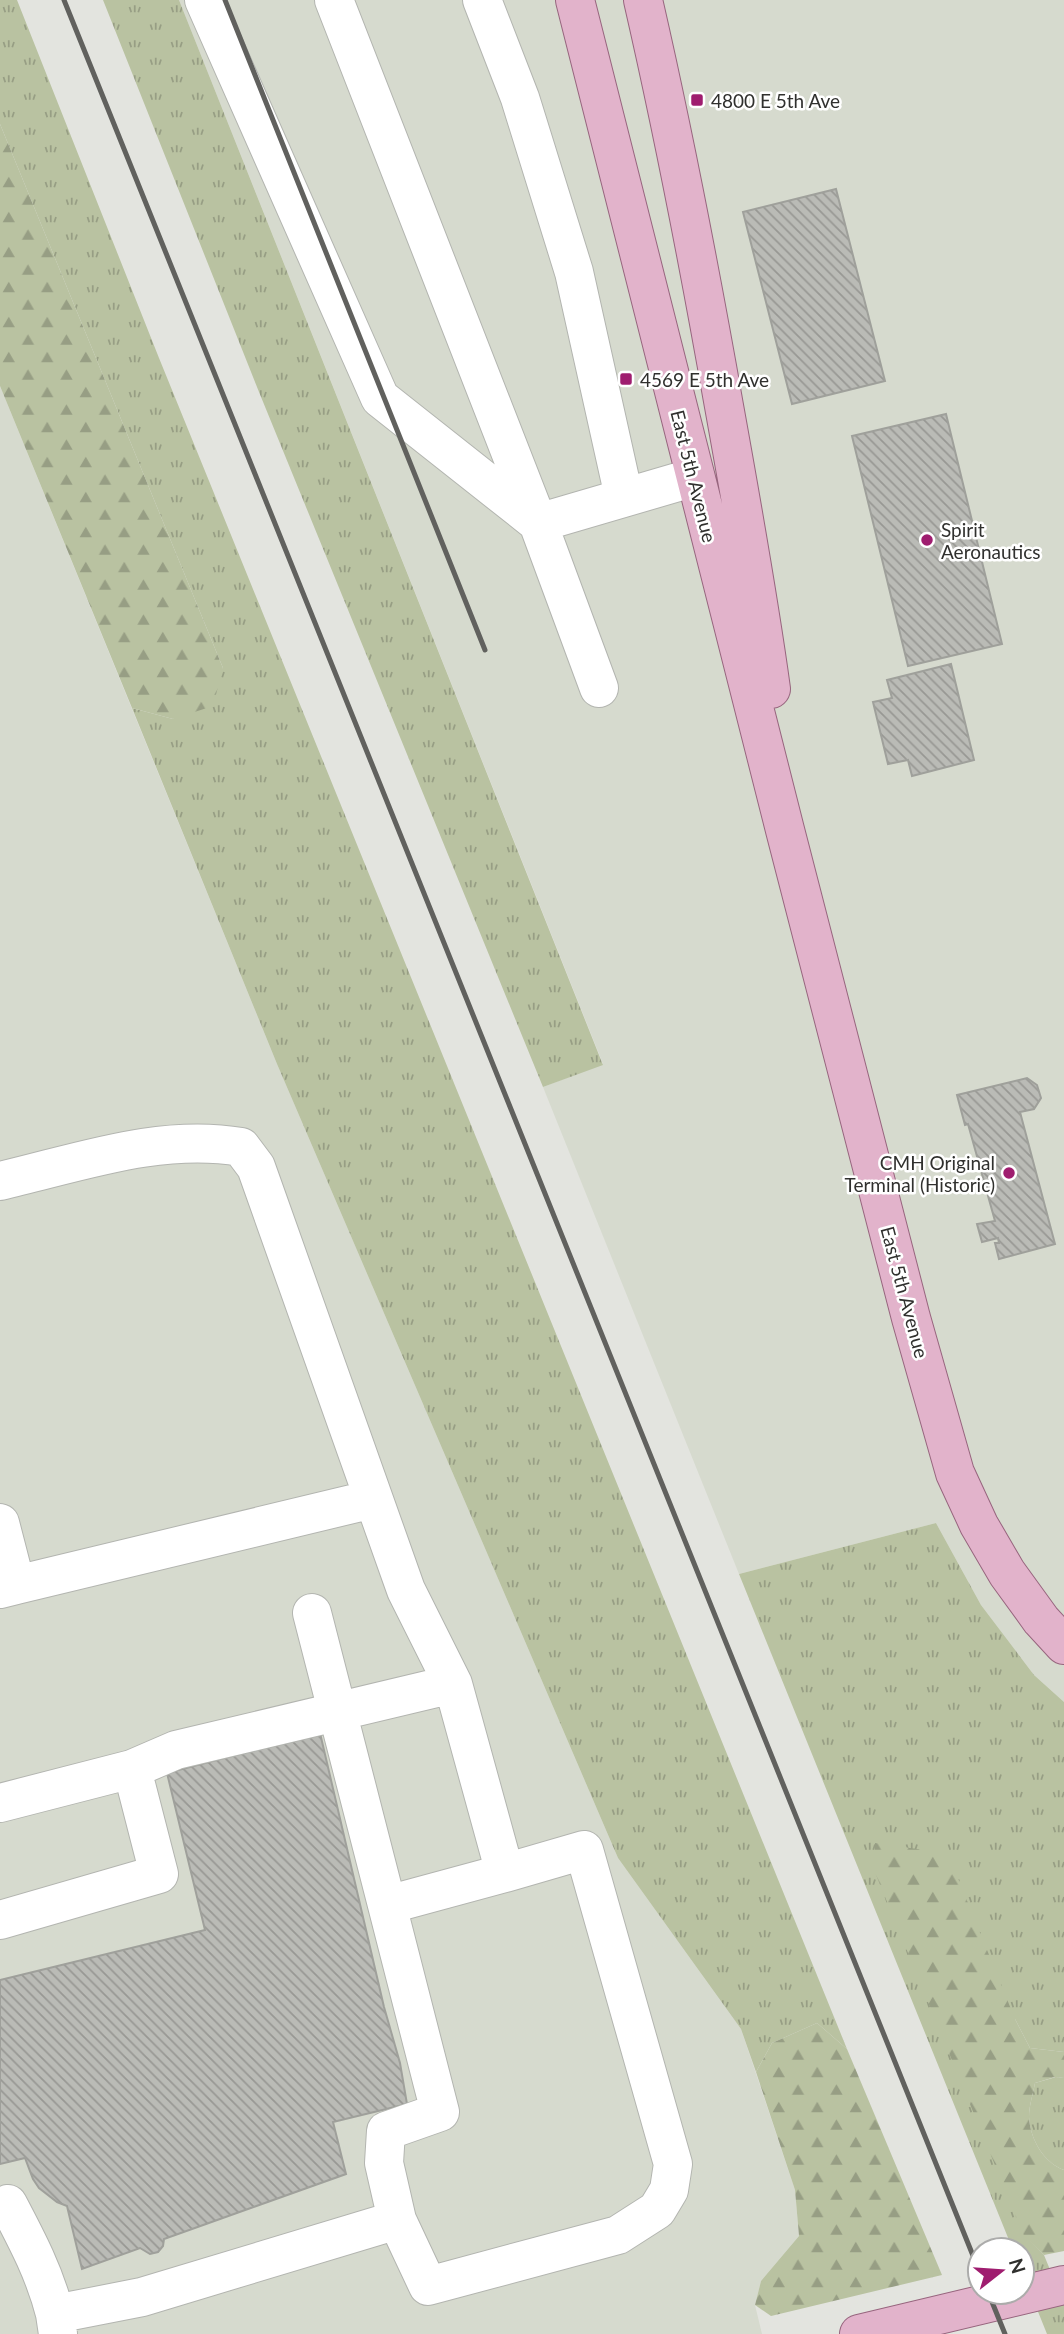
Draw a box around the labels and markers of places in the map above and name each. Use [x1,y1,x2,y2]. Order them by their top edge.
place label: 4800 E 5th Ave [711,89,840,112]
marker: 4800 E 5th Ave [689,92,705,108]
place label: 4569 E 5th Ave [640,368,769,391]
marker: 4569 E 5th Ave [618,371,634,387]
place label: Spirit Aeronautics [941,518,1041,563]
marker: Spirit Aeronautics [919,532,935,548]
place label: CMH Original Terminal (Historic) [845,1151,995,1196]
marker: CMH Original Terminal (Historic) [1001,1165,1017,1181]

